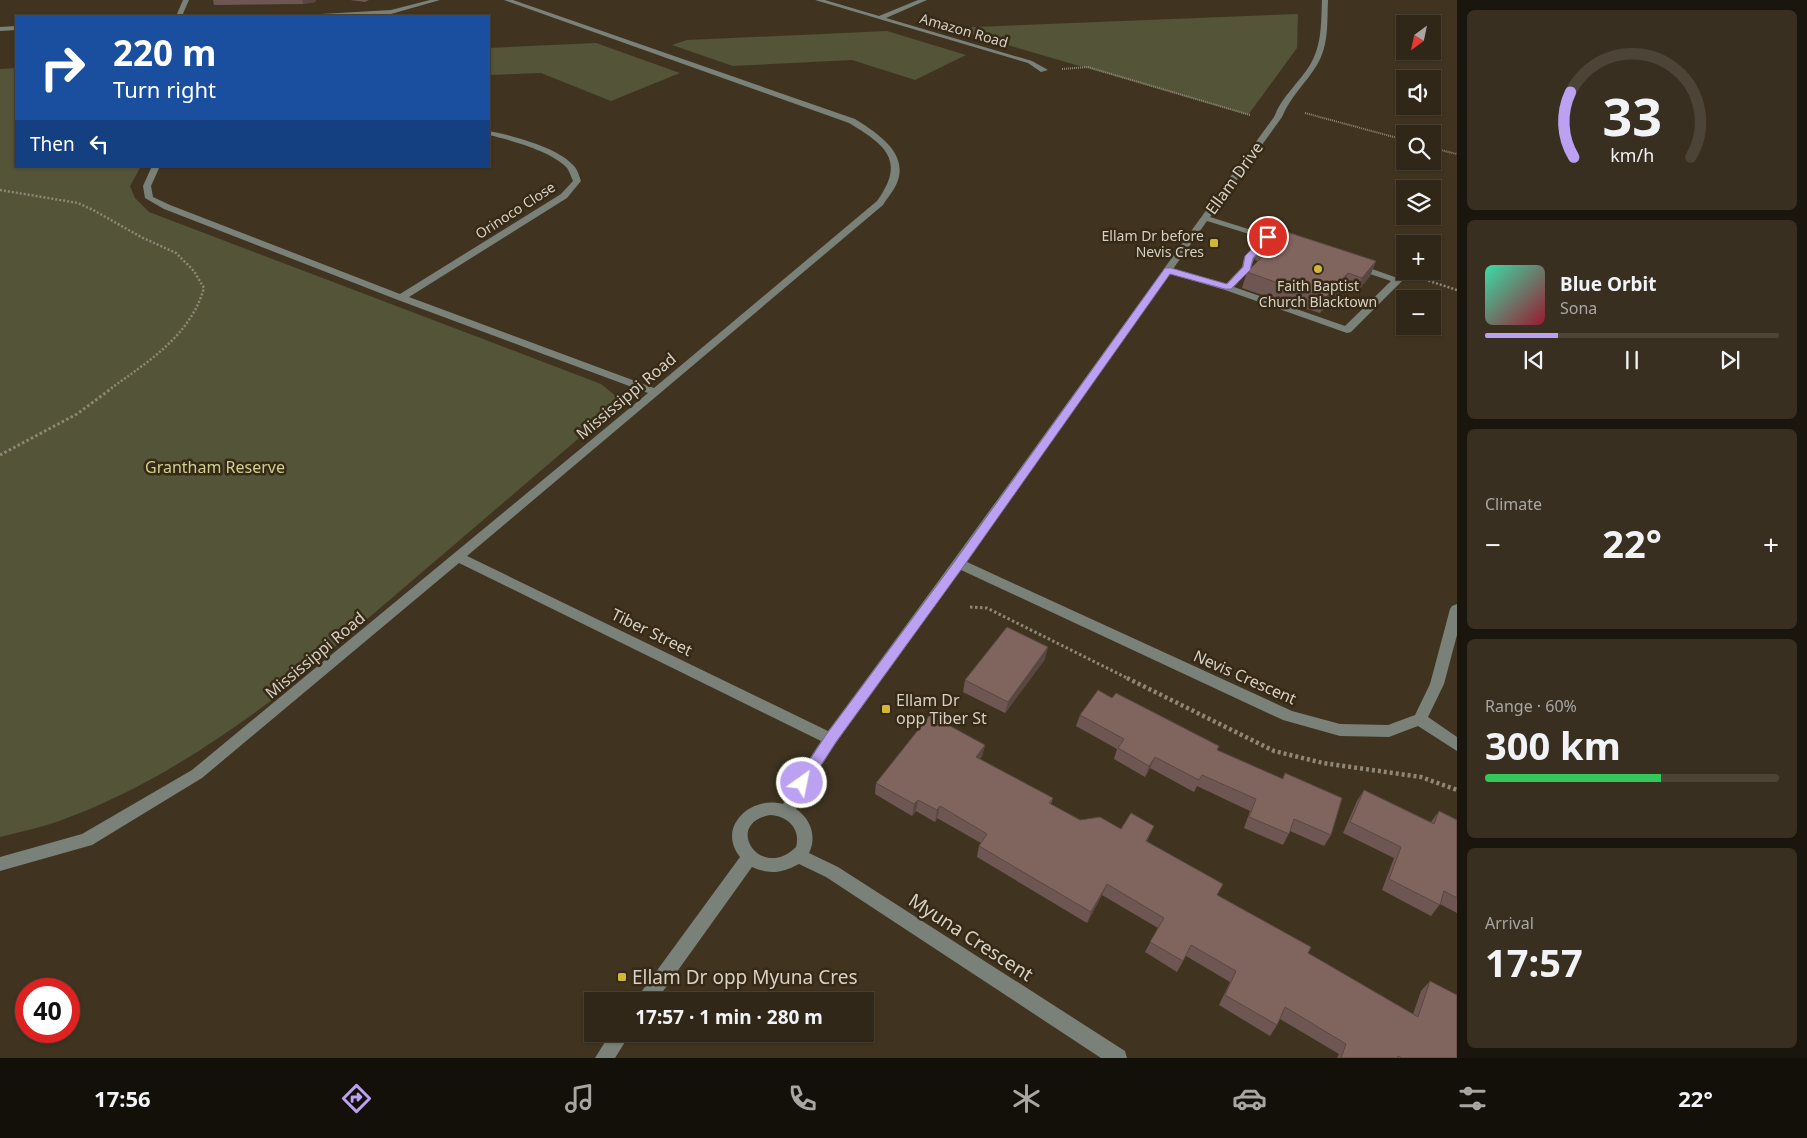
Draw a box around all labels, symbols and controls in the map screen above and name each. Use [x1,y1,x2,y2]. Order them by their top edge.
street label: Amazon Road [918,8,1010,52]
north arrow [1396,15,1441,60]
map controls [1396,15,1441,335]
text: 220 m [113,29,216,76]
icon: right [30,35,95,100]
button: sound [1396,70,1441,115]
text: Turn right [113,74,216,104]
text: 33 [1602,80,1662,151]
button: search [1396,125,1441,170]
icon: left [85,130,113,158]
text: Then [30,131,75,157]
street label: Ellam Drive [1200,137,1268,219]
text: km/h [1610,143,1654,167]
street label: Orinoco Close [471,177,559,243]
button: layers [1396,180,1441,225]
pin [1247,216,1289,258]
icon: arrive [1254,223,1282,251]
place label: Ellam Dr before Nevis Cres [1102,226,1204,261]
button: + [1396,235,1441,280]
marker: Ellam Dr before Nevis Cres [1208,237,1220,249]
marker: Faith Baptist Church Blacktown [1312,263,1324,275]
text: Blue Orbit [1560,271,1656,297]
place label: Faith Baptist Church Blacktown [1259,276,1377,311]
button: − [1396,290,1441,335]
text: Sona [1560,297,1597,319]
icon: previous [1520,346,1548,374]
icon: pause [1618,346,1646,374]
icon: next [1716,346,1744,374]
street label: Mississippi Road [571,348,681,444]
park label: Grantham Reserve [145,456,285,478]
text: Climate [1485,493,1542,515]
text: 22° [1602,517,1662,569]
text: − [1485,525,1501,563]
text: + [1763,525,1779,563]
street label: Tiber Street [608,603,696,661]
street label: Mississippi Road [260,607,370,703]
street label: Nevis Crescent [1190,644,1300,710]
place label: Ellam Dr opp Tiber St [896,689,987,729]
text: Range · 60% [1485,695,1577,717]
marker: Ellam Dr opp Tiber St [880,703,892,715]
text: 300 km [1485,719,1621,771]
position arrow [775,756,827,808]
street label: Myuna Crescent [904,887,1038,987]
text: Arrival [1485,912,1534,934]
text: 17:57 [1485,936,1583,988]
place label: Ellam Dr opp Myuna Cres [632,964,858,990]
marker: Ellam Dr opp Myuna Cres [616,971,628,983]
speed limit sign: 40 [15,978,80,1043]
text: 17:57 · 1 min · 280 m [635,1004,823,1030]
icon: directions [339,1081,374,1116]
icon: music [562,1081,597,1116]
icon: phone [785,1081,820,1116]
icon: climate [1009,1081,1044,1116]
icon: car [1232,1081,1267,1116]
icon: filters [1455,1081,1490,1116]
text: 17:56 [94,1083,151,1113]
text: 22° [1678,1083,1713,1113]

